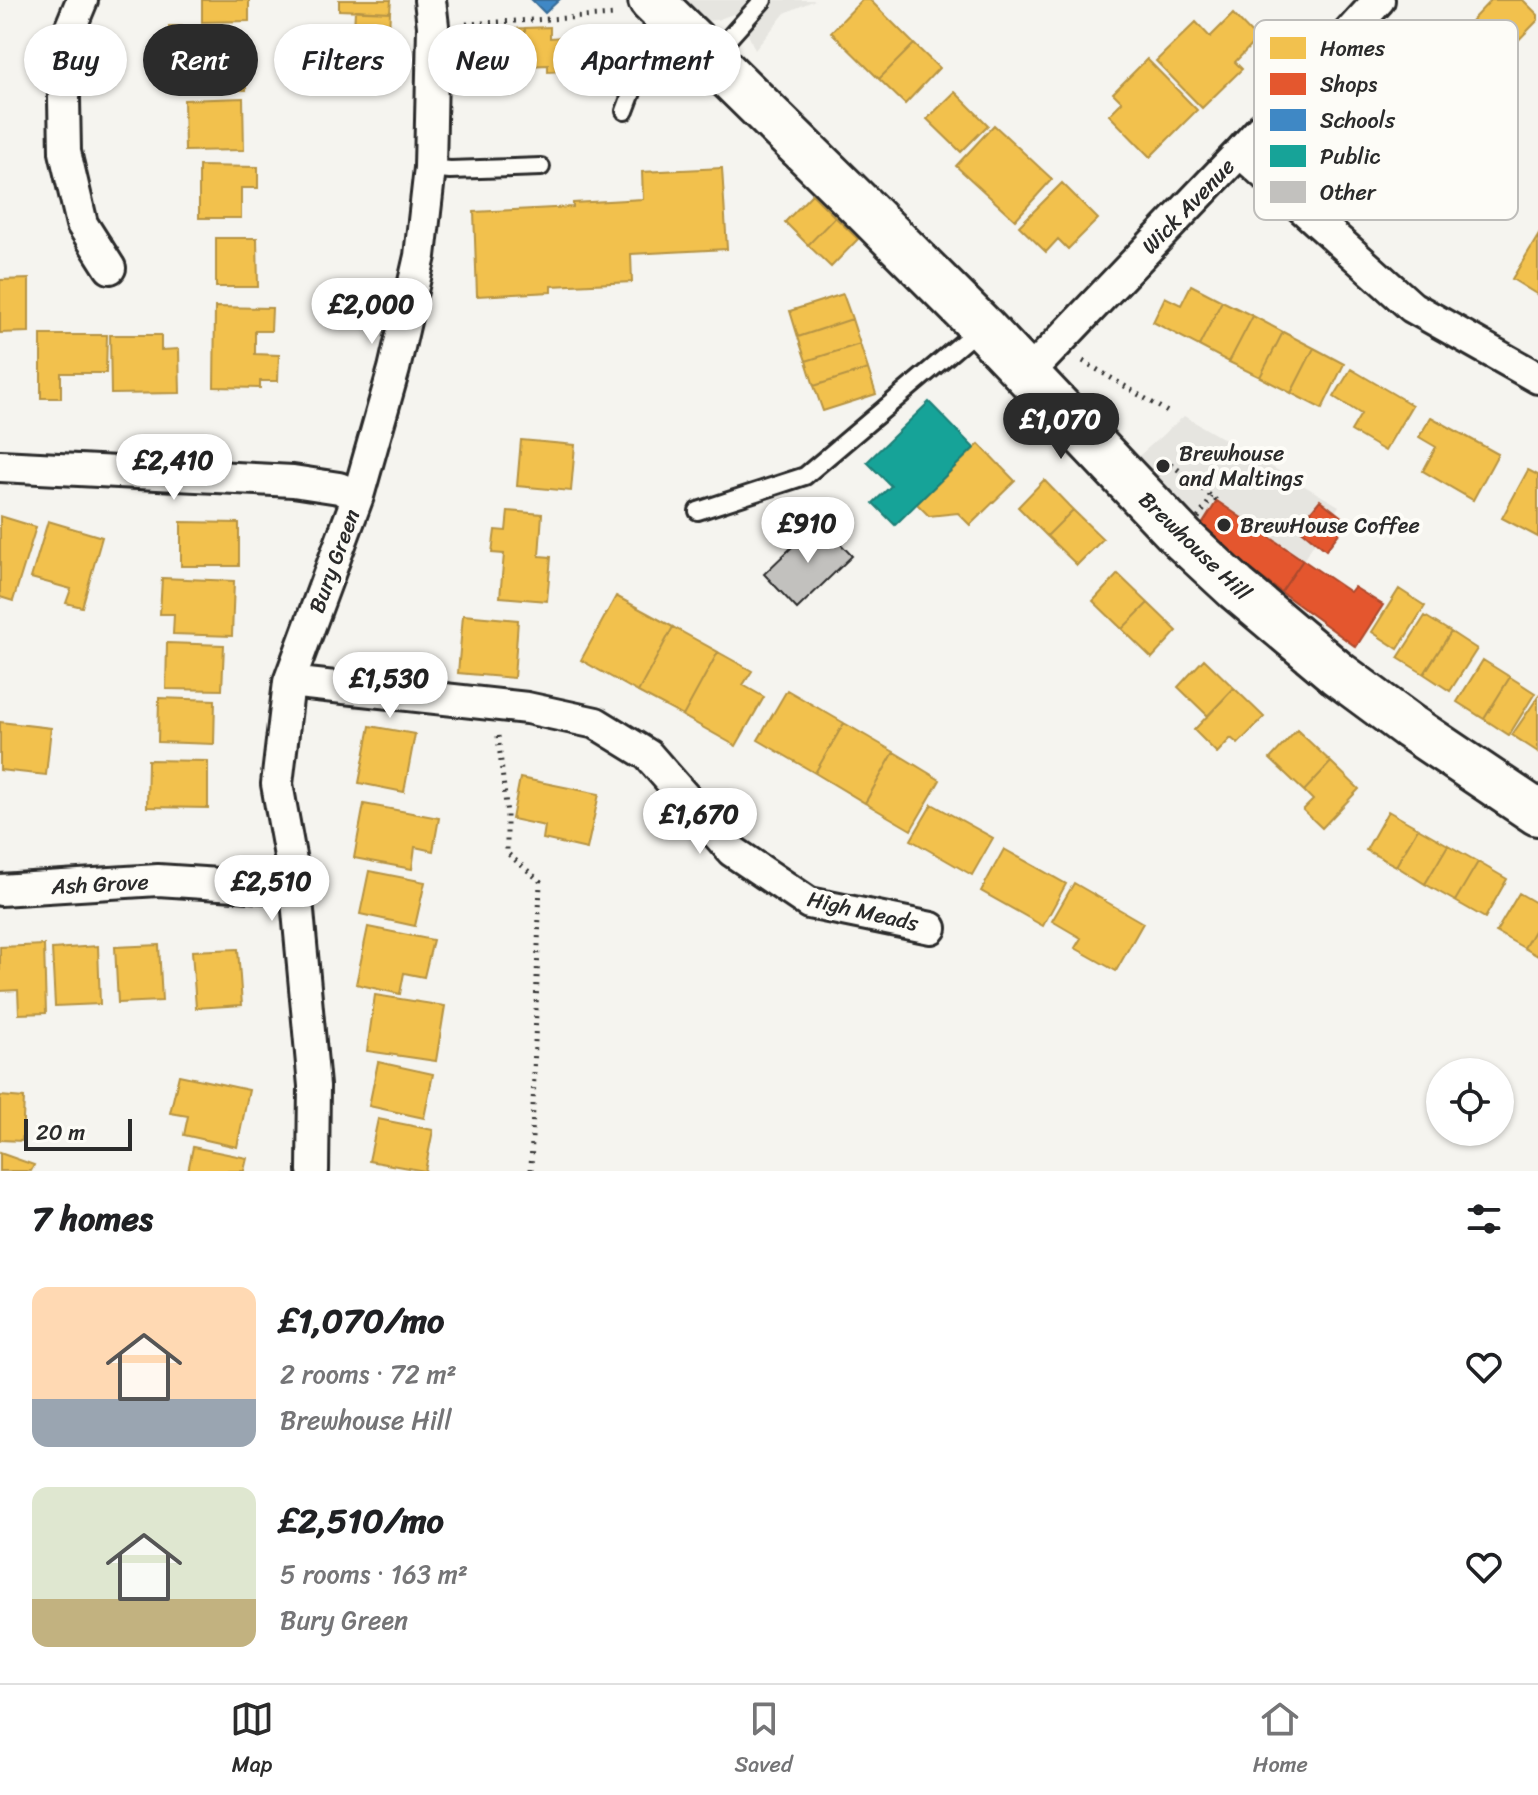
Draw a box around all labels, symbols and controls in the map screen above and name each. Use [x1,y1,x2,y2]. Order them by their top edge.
legend [1254,20,1518,220]
chip: Buy [24,24,127,96]
chip: Rent [143,24,258,96]
chip: Filters [274,24,412,96]
chip: New [428,24,537,96]
chip: Apartment [553,24,741,96]
text: Homes [1320,29,1386,68]
text: Shops [1320,65,1377,104]
text: Schools [1320,101,1396,140]
text: Public [1320,137,1381,176]
street label: Wick Avenue [1131,148,1245,264]
text: Other [1320,173,1377,212]
pin: £2,000 [307,278,437,346]
text: £2,000 [329,281,415,327]
pin: £1,070 [996,393,1126,461]
text: £1,070 [1021,396,1101,442]
pin: £2,410 [109,434,239,502]
place label: Brewhouse and Maltings [1179,434,1304,498]
text: £2,410 [134,437,214,483]
marker: Brewhouse and Maltings [1154,457,1172,475]
street label: Brewhouse Hill [1129,482,1261,611]
pin: £910 [761,497,855,565]
text: £910 [779,500,837,546]
street label: Bury Green [297,503,371,619]
place label: BrewHouse Coffee [1240,506,1420,545]
marker: BrewHouse Coffee [1215,516,1233,534]
pin: £1,530 [325,652,455,720]
text: £1,530 [351,655,429,701]
pin: £1,670 [635,788,765,856]
text: £1,670 [661,791,739,837]
pin: £2,510 [207,855,337,923]
text: £2,510 [232,858,312,904]
street label: Ash Grove [49,862,150,906]
street label: High Meads [804,879,923,943]
map controls [1426,1058,1514,1146]
button: locate [1426,1058,1514,1146]
text: 20 m [36,1113,85,1152]
scale bar [24,1115,132,1151]
text: 7 homes [32,1189,153,1249]
icon: filters [1462,1197,1506,1241]
text: £1,070/mo [280,1291,444,1351]
icon: home [96,1319,192,1415]
icon: heart [1462,1345,1506,1389]
text: 2 rooms · 72 m² [280,1351,457,1397]
text: Brewhouse Hill [280,1397,452,1443]
text: £2,510/mo [280,1491,444,1551]
icon: home [96,1519,192,1615]
icon: heart [1462,1545,1506,1589]
text: 5 rooms · 163 m² [280,1551,468,1597]
text: Bury Green [280,1597,408,1643]
tab: Map [230,1697,274,1784]
tab: Saved [735,1697,793,1784]
tab: Home [1253,1697,1308,1784]

